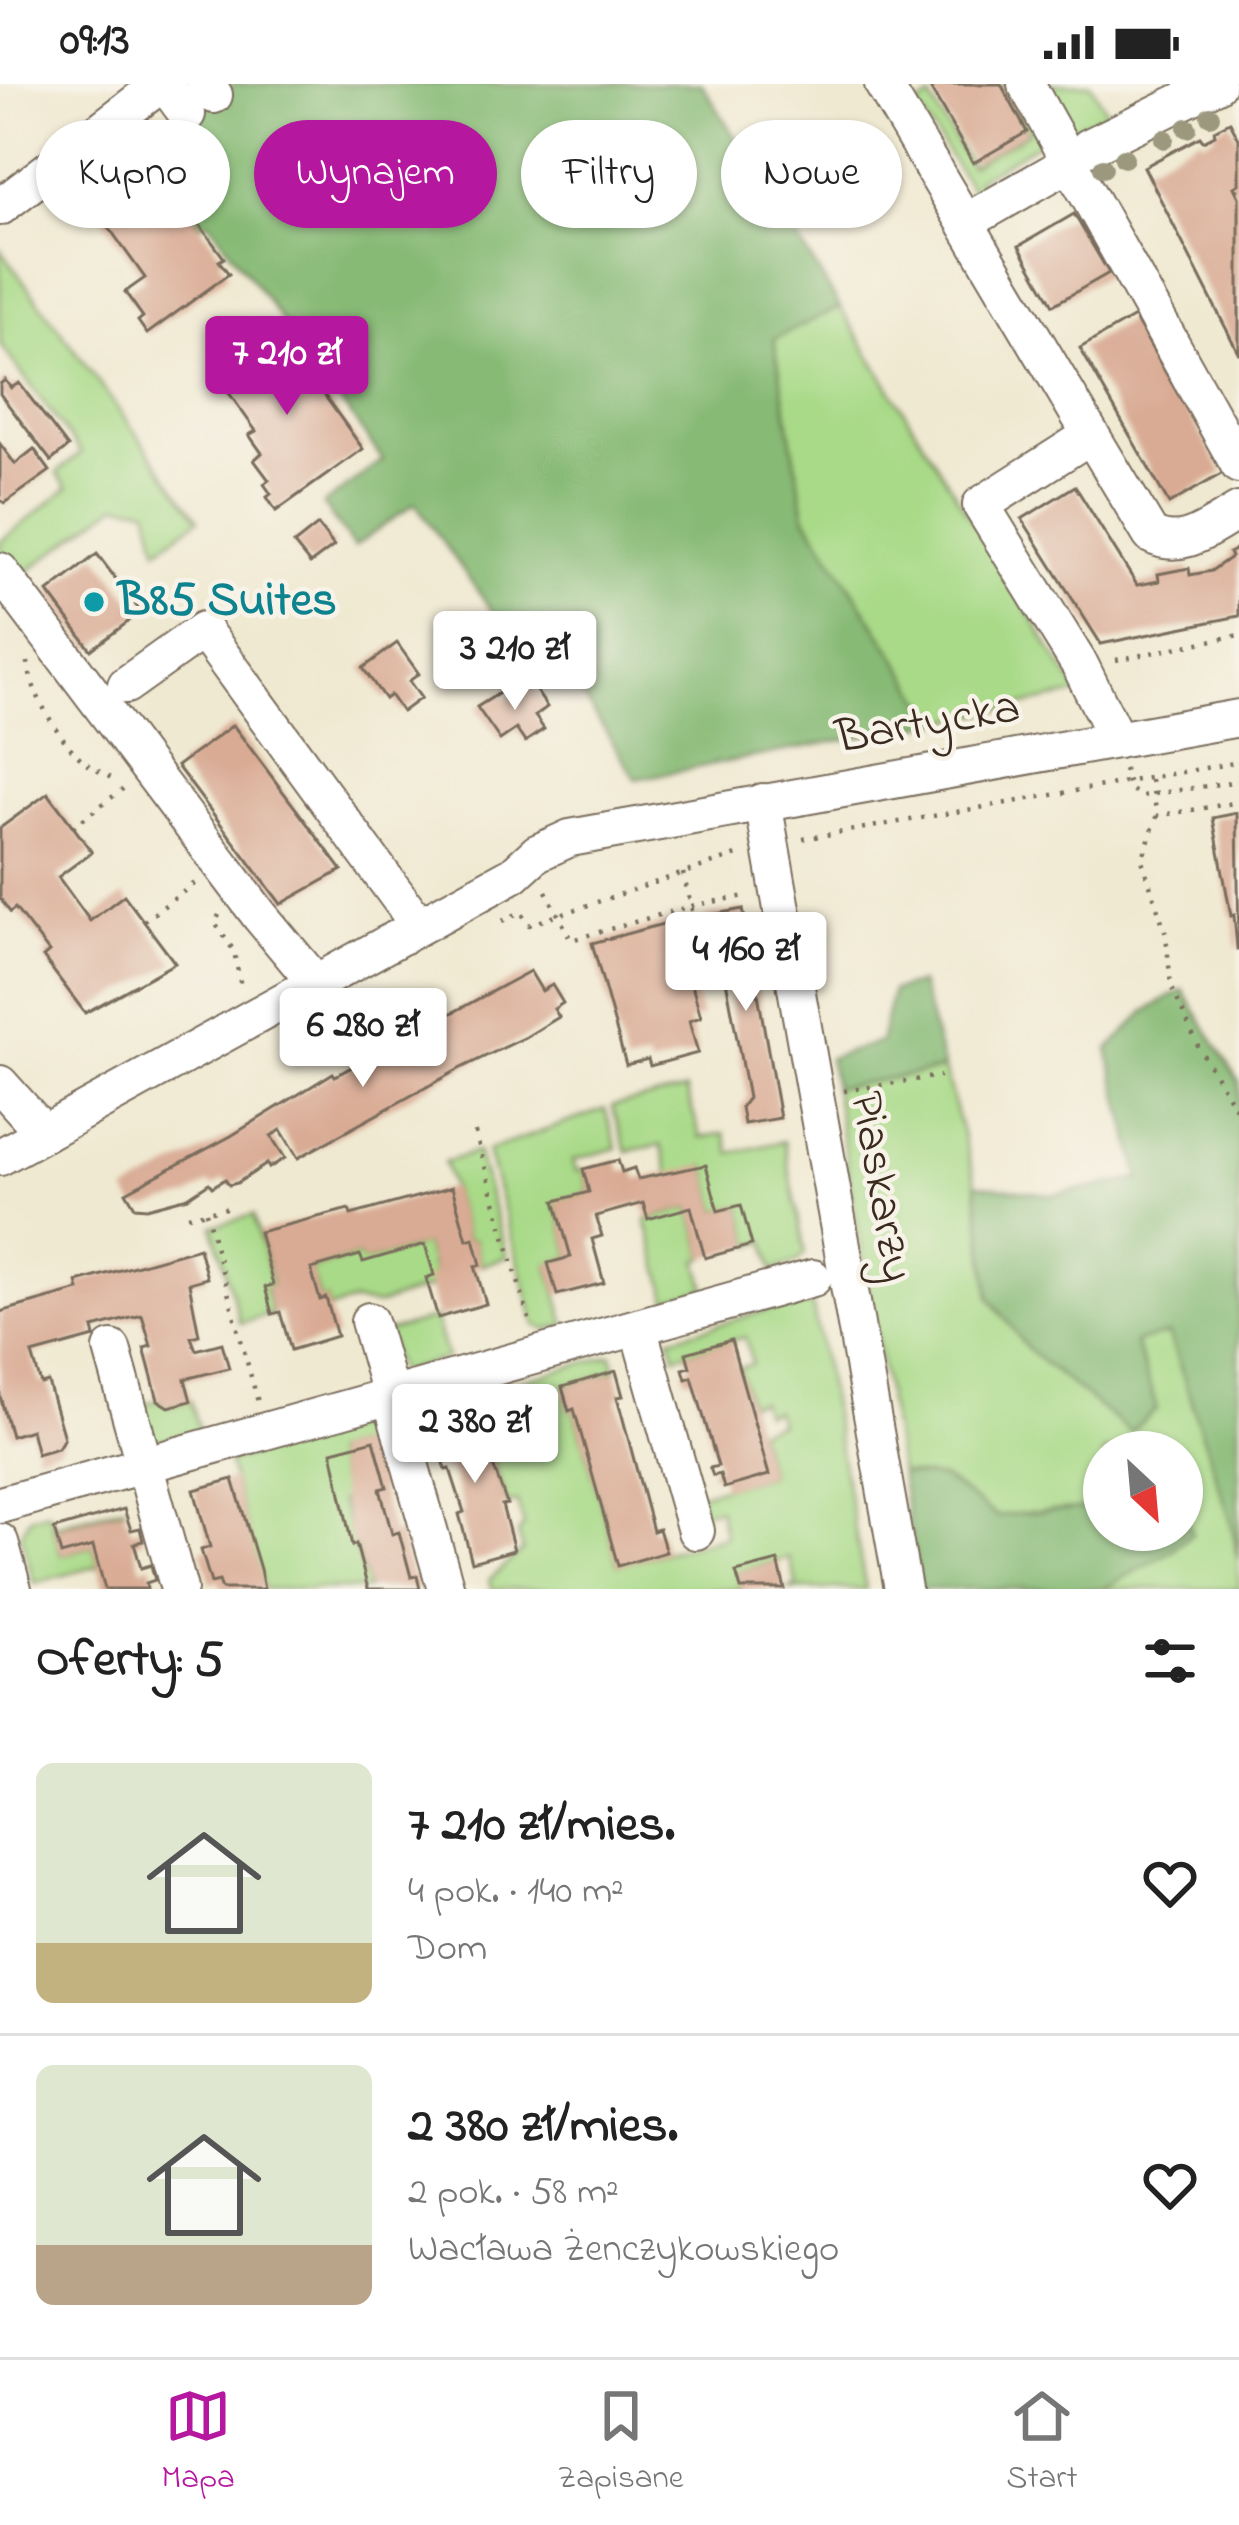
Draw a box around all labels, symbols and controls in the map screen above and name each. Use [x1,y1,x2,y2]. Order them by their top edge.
text: 09:13 [60,9,130,75]
chip: Kupno [36,120,230,228]
chip: Wynajem [254,120,497,228]
chip: Filtry [521,120,697,228]
chip: Nowe [721,120,902,228]
pin: 7 210 zł [163,316,411,418]
text: 7 210 zł [232,326,342,383]
place label: B85 Suites [116,567,337,637]
marker: B85 Suites [81,589,107,615]
pin: 3 210 zł [391,611,639,713]
text: 3 210 zł [460,621,570,678]
street label: Bartycka [830,673,1025,775]
pin: 4 160 zł [622,912,870,1014]
text: 4 160 zł [692,922,800,979]
pin: 6 280 zł [239,988,487,1090]
text: 6 280 zł [307,998,419,1055]
street label: Piaskarzy [829,1086,931,1288]
pin: 2 380 zł [351,1384,599,1486]
text: 2 380 zł [419,1394,531,1451]
north arrow [1083,1431,1203,1551]
map controls [1083,1431,1203,1551]
text: Oferty: 5 [36,1624,224,1699]
icon: filters [1137,1628,1203,1694]
text: 7 210 zł/mies. [408,1789,675,1864]
icon: home [132,1811,276,1955]
icon: heart [1137,1850,1203,1916]
text: 4 pok. · 140 m² [408,1864,624,1921]
text: Dom [408,1921,487,1978]
text: 2 380 zł/mies. [408,2090,678,2165]
icon: home [132,2113,276,2257]
icon: heart [1137,2152,1203,2218]
text: 2 pok. · 58 m² [408,2165,619,2222]
text: Wacława Żenczykowskiego [408,2222,839,2279]
tab: Mapa [161,2383,235,2503]
tab: Zapisane [558,2383,684,2503]
tab: Start [1006,2383,1078,2503]

